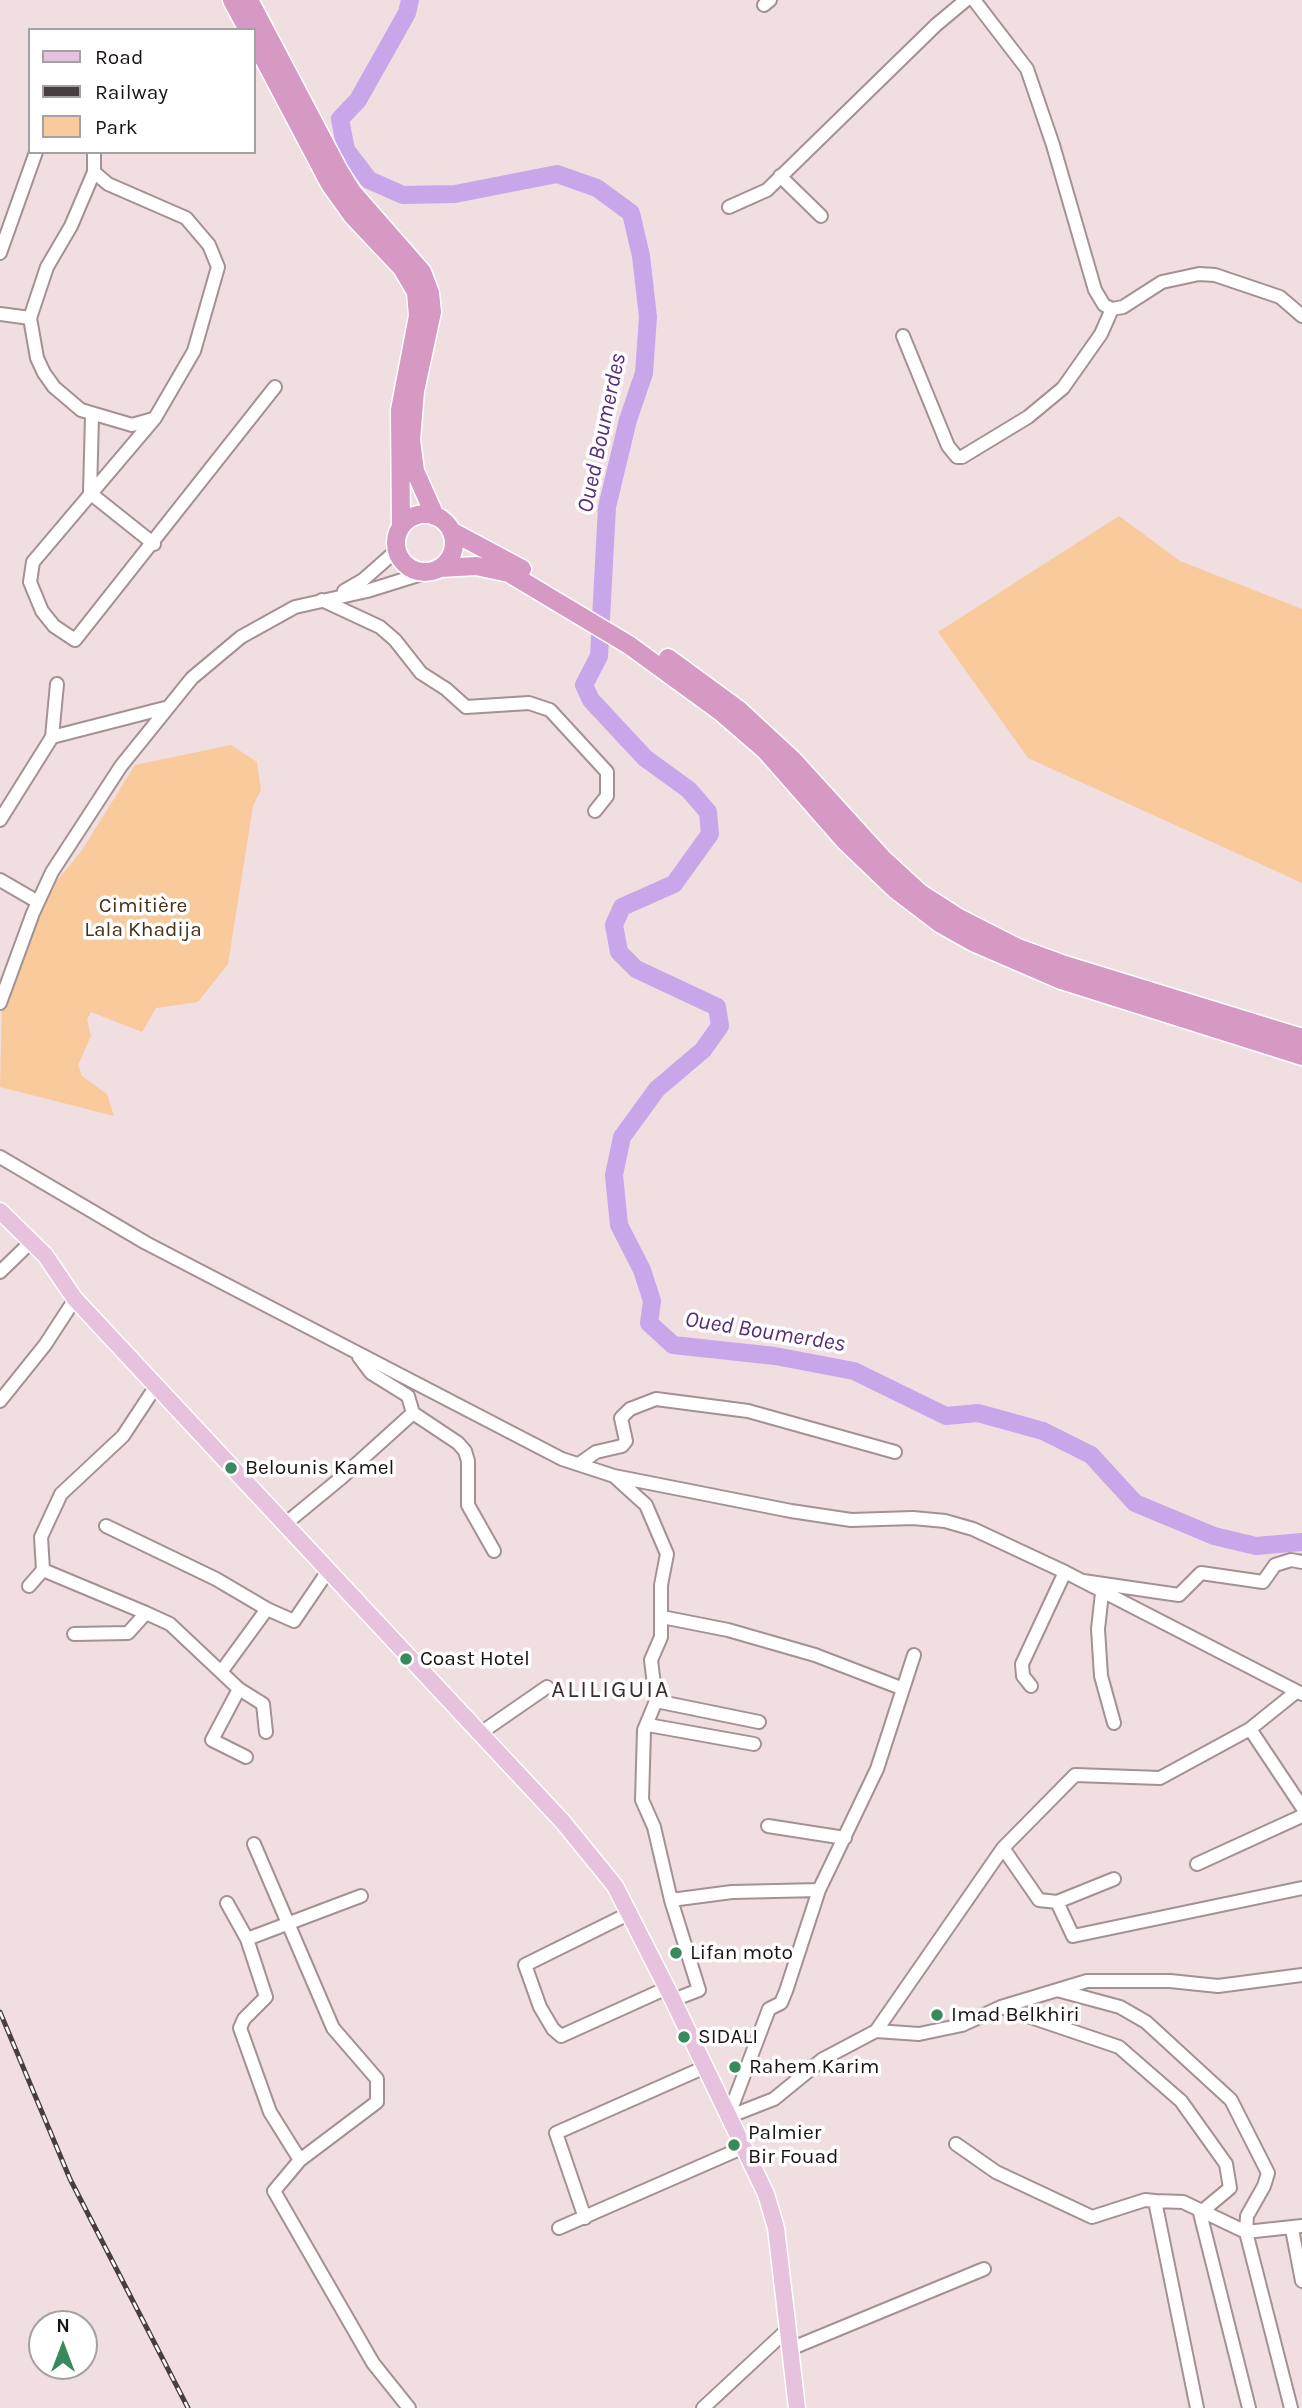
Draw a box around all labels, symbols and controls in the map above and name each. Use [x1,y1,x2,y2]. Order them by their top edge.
legend [28,28,256,154]
text: Road [95,45,143,69]
text: Railway [95,80,168,104]
text: Park [95,115,138,139]
water label: Oued Boumerdes [572,351,632,515]
park label: Cimitière Lala Khadija [84,893,202,943]
water label: Oued Boumerdes [683,1306,847,1358]
place label: Belounis Kamel [245,1455,394,1481]
marker: Belounis Kamel [223,1460,239,1476]
place label: Coast Hotel [420,1646,530,1672]
marker: Coast Hotel [398,1651,414,1667]
district label: ALILIGUIA [552,1676,670,1704]
place label: Lifan moto [690,1940,793,1966]
marker: Lifan moto [668,1945,684,1961]
place label: Imad Belkhiri [951,2002,1080,2028]
marker: Imad Belkhiri [929,2007,945,2023]
place label: SIDALI [698,2024,758,2050]
marker: SIDALI [676,2029,692,2045]
place label: Rahem Karim [749,2054,879,2080]
marker: Rahem Karim [727,2059,743,2075]
place label: Palmier Bir Fouad [748,2120,838,2170]
marker: Palmier Bir Fouad [726,2137,742,2153]
north arrow [28,2310,98,2380]
text: N [56,2315,70,2337]

